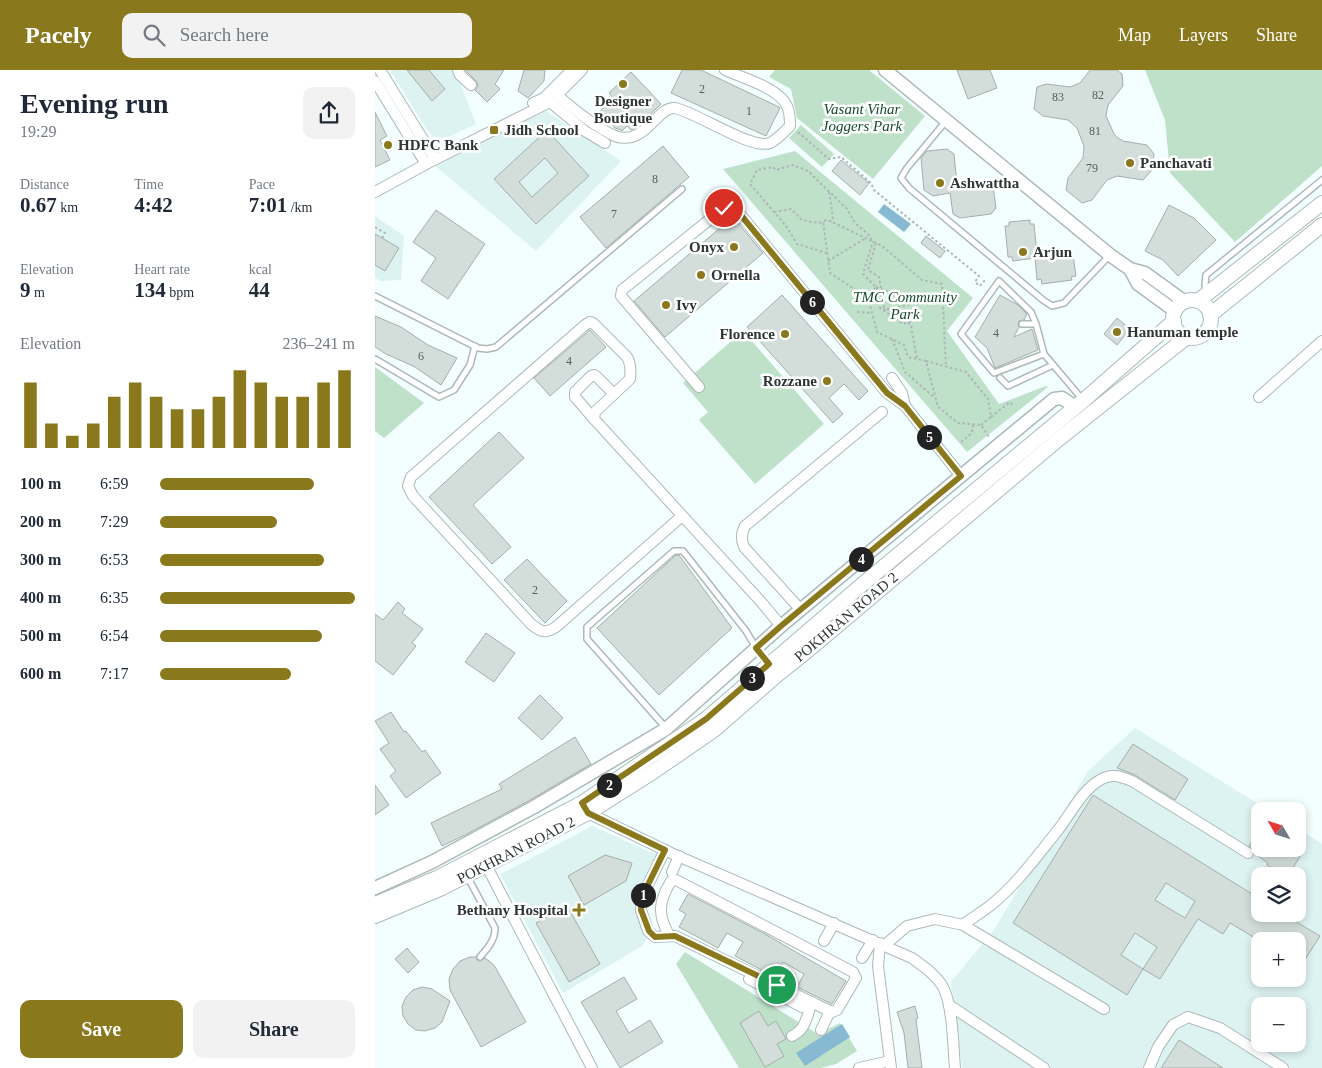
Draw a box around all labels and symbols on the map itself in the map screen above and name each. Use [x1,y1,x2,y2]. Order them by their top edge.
marker: Designer Boutique [617,78,629,90]
house number: 2 [699,82,705,96]
house number: 82 [1092,88,1104,102]
house number: 83 [1052,90,1064,104]
place label: Designer Boutique [594,93,653,126]
park label: Vasant Vihar Joggers Park [822,101,903,134]
house number: 1 [746,104,752,118]
place label: Jidh School [504,122,579,138]
marker: Jidh School [488,124,500,136]
house number: 81 [1089,124,1101,138]
place label: HDFC Bank [398,137,479,153]
marker: HDFC Bank [382,139,394,151]
place label: Panchavati [1140,155,1212,171]
marker: Panchavati [1124,157,1136,169]
house number: 79 [1086,161,1098,175]
house number: 8 [652,172,658,186]
place label: Ashwattha [950,175,1020,191]
marker: Ashwattha [934,177,946,189]
pin [703,187,745,229]
house number: 7 [611,207,617,221]
place label: Onyx [689,239,724,255]
marker: Onyx [728,241,740,253]
place label: Arjun [1033,244,1073,260]
marker: Arjun [1017,246,1029,258]
place label: Ornella [711,267,761,283]
marker: Ornella [695,269,707,281]
park label: TMC Community Park [853,289,957,322]
pin: 6 [799,290,825,314]
place label: Ivy [676,297,697,313]
marker: Ivy [660,299,672,311]
place label: Hanuman temple [1127,324,1239,340]
place label: Florence [719,326,775,342]
house number: 4 [993,326,999,340]
marker: Hanuman temple [1111,326,1123,338]
marker: Florence [779,328,791,340]
house number: 6 [418,349,424,363]
house number: 4 [566,354,572,368]
place label: Rozzane [763,373,817,389]
marker: Rozzane [821,375,833,387]
pin: 5 [917,424,941,450]
pin: 4 [849,546,873,572]
street label: POKHRAN ROAD 2 [791,569,901,665]
house number: 2 [532,583,538,597]
pin: 3 [739,666,765,690]
pin: 2 [597,772,621,798]
north arrow [1251,802,1306,858]
street label: POKHRAN ROAD 2 [454,813,578,887]
pin: 1 [631,882,655,908]
place label: Bethany Hospital [457,902,568,918]
marker: Bethany Hospital [572,903,586,917]
pin [756,964,798,1006]

